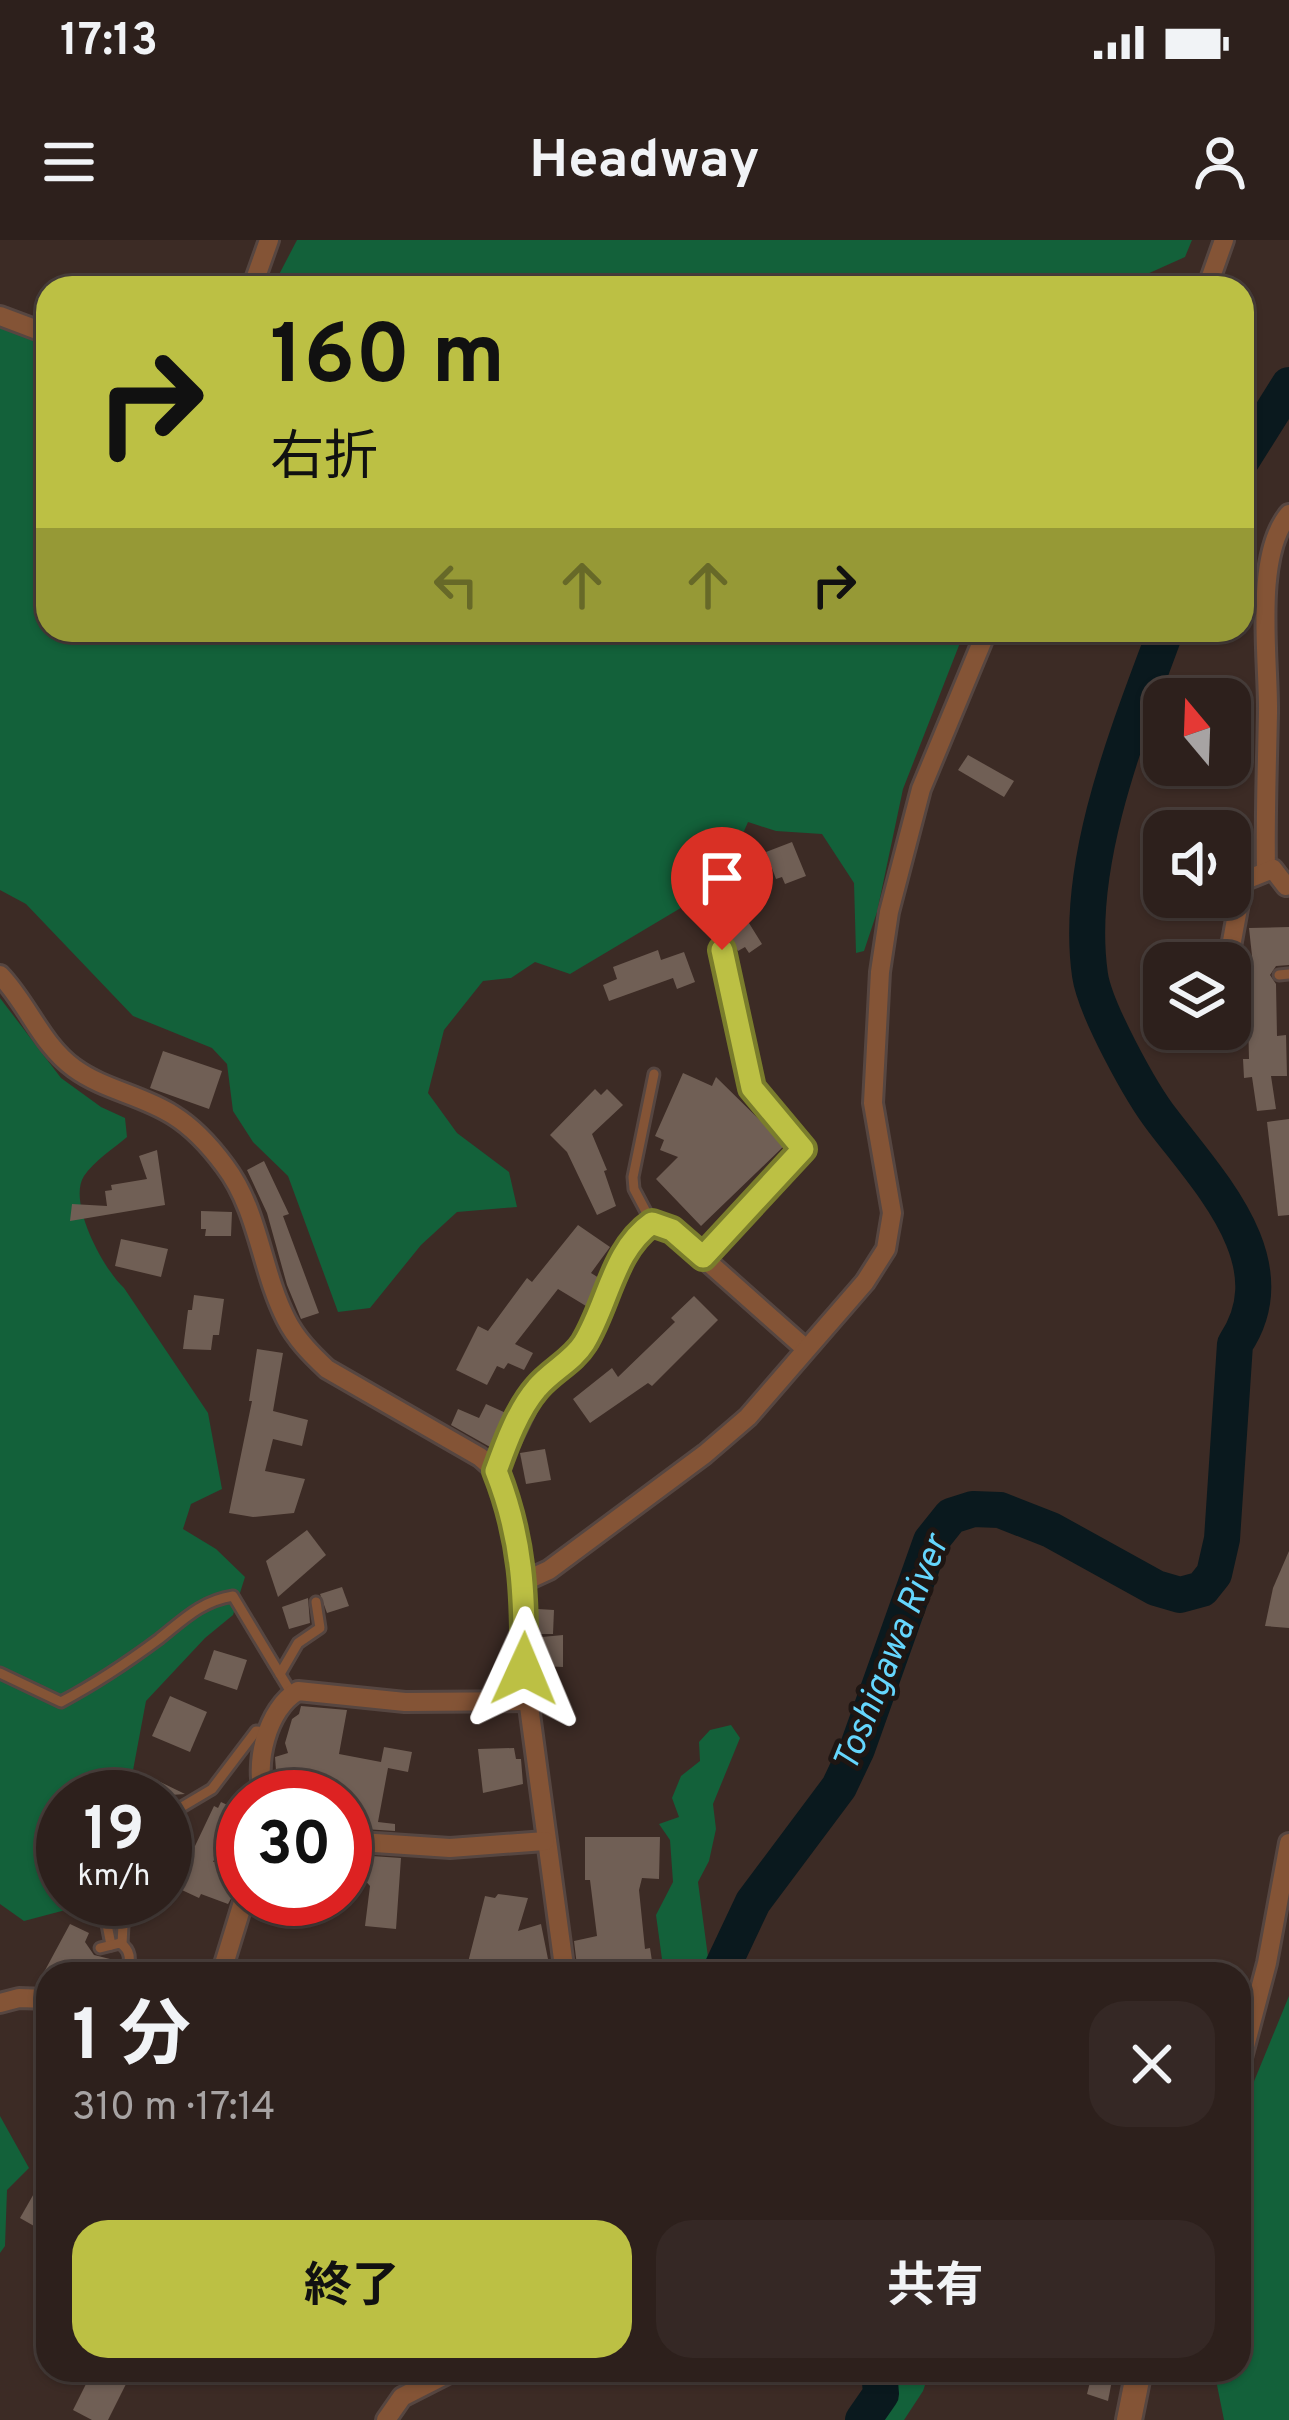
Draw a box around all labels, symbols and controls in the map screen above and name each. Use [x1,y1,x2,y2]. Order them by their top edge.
text: 17:13 [60,14,158,71]
text: Headway [529,128,760,197]
icon: menu [36,129,102,195]
icon: person [1187,129,1253,195]
text: 160 m [270,307,505,413]
icon: right [72,324,228,480]
text: 右折 [270,426,378,495]
icon: left [423,552,489,618]
icon: ahead [549,552,615,618]
icon: ahead [675,552,741,618]
icon: right [801,552,867,618]
north arrow [1143,678,1251,786]
map controls [1143,678,1251,1050]
button: sound [1143,810,1251,918]
pin [671,827,773,950]
icon: arrive [689,845,755,911]
button: layers [1143,942,1251,1050]
water label: Toshigawa River [825,1526,963,1779]
position arrow [461,1606,587,1732]
speed limit sign: 30 [216,1770,372,1926]
text: 19 [84,1795,144,1871]
text: km/h [78,1859,150,1896]
text: 1 分 [72,1994,191,2086]
button: close [1089,2001,1215,2127]
text: 310 m · 17:14 [72,2085,275,2134]
button: 終了 [72,2220,632,2358]
button: 共有 [656,2220,1215,2358]

